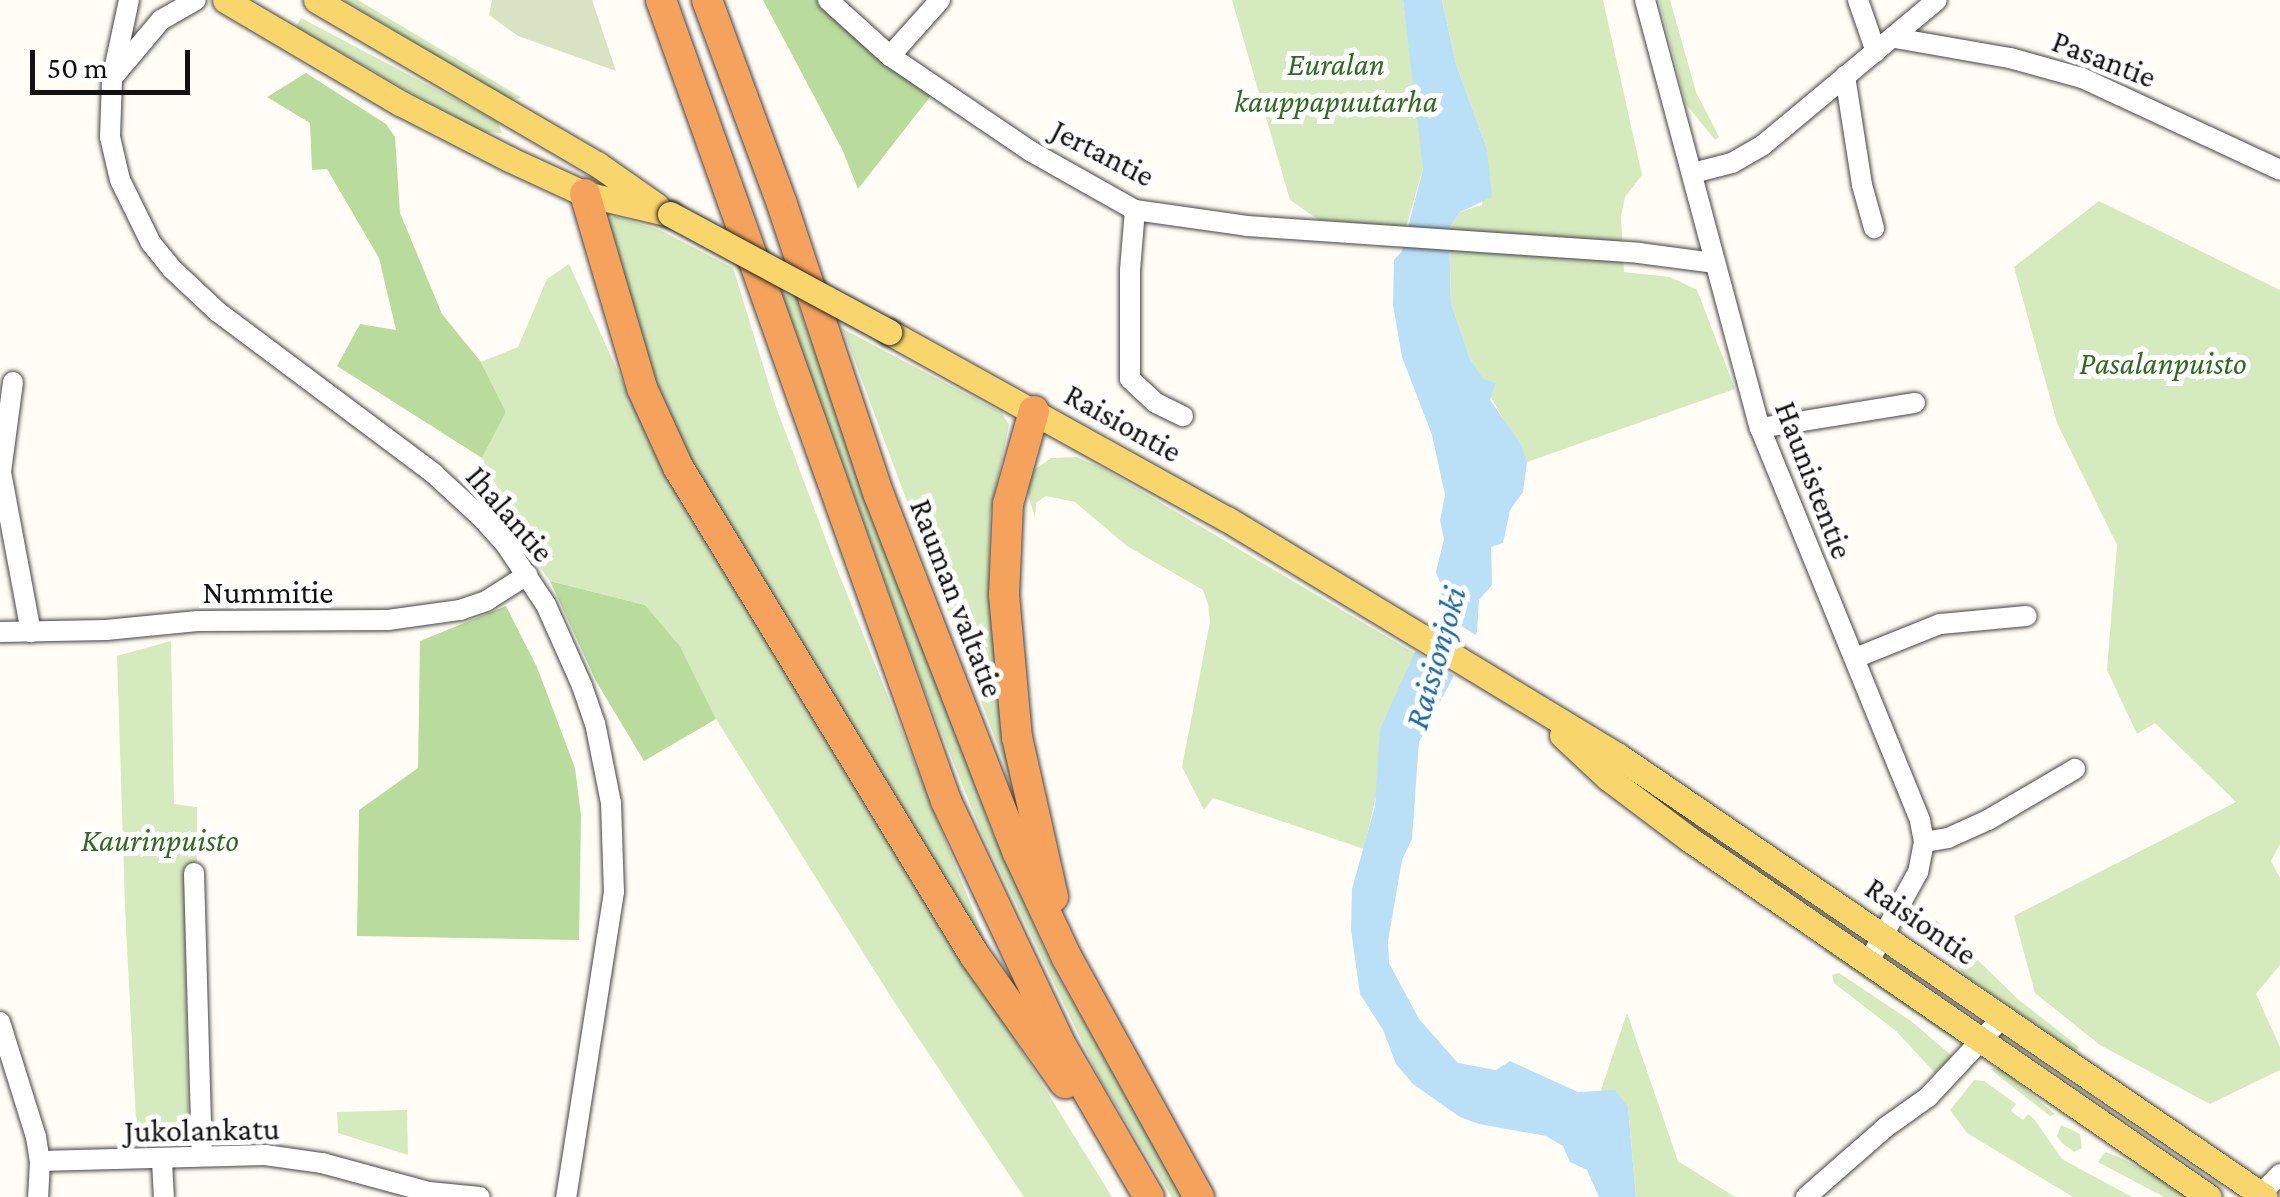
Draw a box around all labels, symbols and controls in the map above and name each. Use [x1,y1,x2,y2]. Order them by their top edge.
street label: Pasantie [2047,22,2161,96]
scale bar [35,30,195,92]
park label: Euralan kauppapuutarha [1234,46,1438,121]
text: 50 m [47,51,108,84]
street label: Jertantie [1045,111,1161,195]
park label: Pasalanpuisto [2079,344,2247,382]
street label: Raisiontie [1058,375,1188,471]
street label: Haunistentie [1766,396,1862,564]
street label: Ihalantie [458,458,562,570]
street label: Rauman valtatie [902,494,1012,702]
street label: Nummitie [203,573,333,611]
water label: Raisionjoki [1396,582,1476,734]
park label: Kaurinpuisto [81,821,239,859]
street label: Raisiontie [1858,869,1984,973]
street label: Jukolankatu [124,1109,280,1151]

